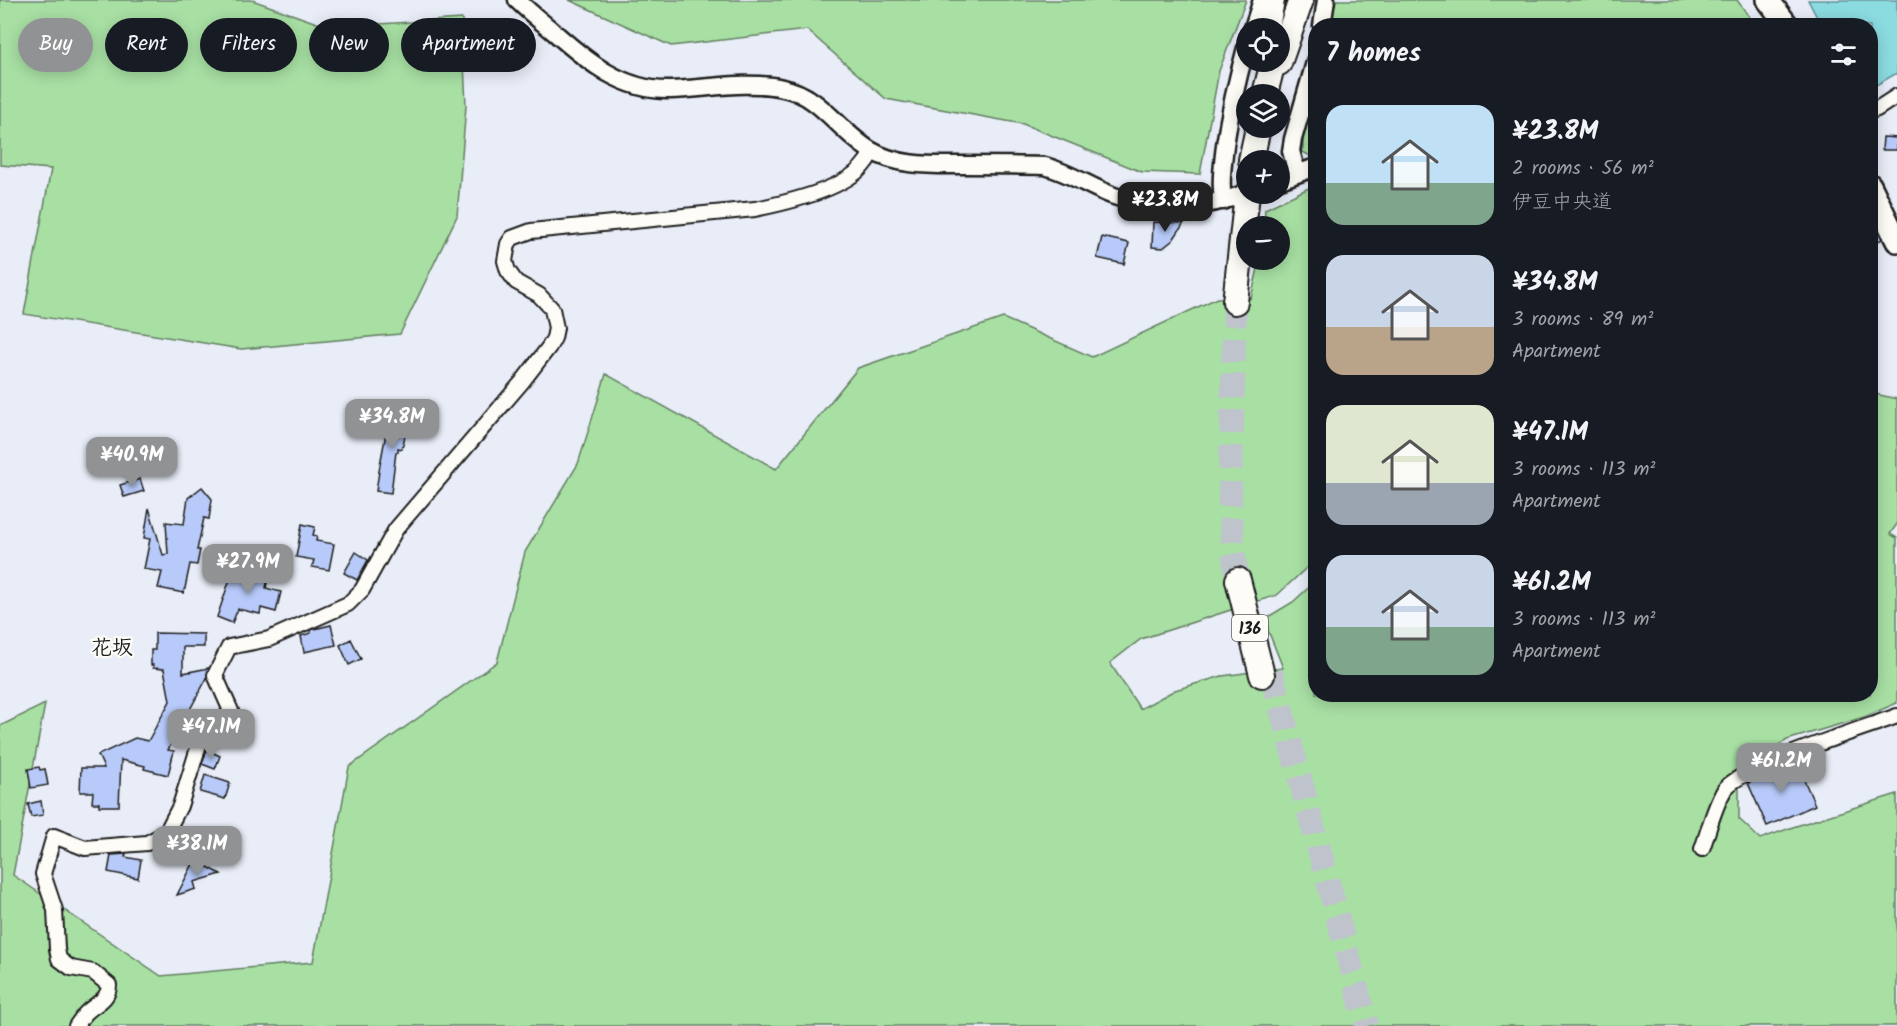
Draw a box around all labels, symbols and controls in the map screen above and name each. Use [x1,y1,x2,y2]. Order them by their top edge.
chip: Buy [18,18,93,72]
chip: Rent [105,18,188,72]
chip: Filters [200,18,297,72]
chip: New [309,18,389,72]
chip: Apartment [401,18,536,72]
map controls [1236,18,1290,270]
button: locate [1236,18,1290,72]
text: 7 homes [1326,33,1421,75]
icon: filters [1827,38,1860,71]
button: layers [1236,84,1290,138]
text: ¥23.8M [1512,111,1599,153]
icon: home [1374,129,1446,201]
button: + [1236,150,1290,204]
text: 2 rooms · 56 m² [1512,153,1654,185]
pin: ¥23.8M [1116,182,1214,233]
text: ¥23.8M [1132,185,1198,217]
text: 伊豆中央道 [1512,187,1612,219]
button: − [1236,216,1290,270]
text: ¥34.8M [1512,262,1598,304]
icon: home [1374,279,1446,351]
text: 3 rooms · 89 m² [1512,304,1653,336]
text: Apartment [1512,336,1601,368]
pin: ¥34.8M [343,399,441,450]
text: ¥34.8M [359,402,425,434]
text: ¥47.1M [1512,412,1588,454]
icon: home [1374,429,1446,501]
pin: ¥40.9M [83,437,181,488]
text: ¥40.9M [100,440,164,472]
text: 3 rooms · 113 m² [1512,454,1655,486]
text: Apartment [1512,486,1601,518]
pin: ¥27.9M [199,544,297,595]
text: ¥27.9M [216,547,280,579]
text: ¥61.2M [1512,562,1591,604]
icon: home [1374,579,1446,651]
text: 3 rooms · 113 m² [1512,604,1655,636]
road number: 136 [1232,615,1268,641]
district label: 花坂 [91,632,133,665]
text: Apartment [1512,636,1601,668]
pin: ¥47.1M [162,709,260,760]
text: ¥47.1M [182,712,240,744]
pin: ¥61.2M [1732,743,1830,794]
text: ¥61.2M [1751,746,1811,778]
pin: ¥38.1M [148,826,246,877]
text: ¥38.1M [167,829,227,861]

